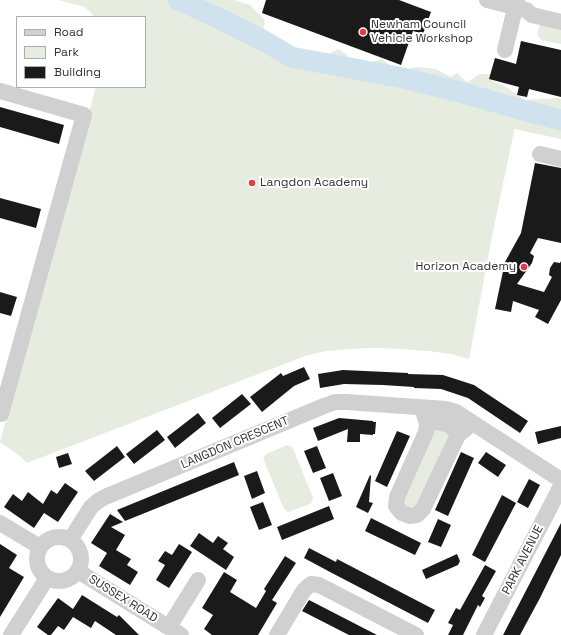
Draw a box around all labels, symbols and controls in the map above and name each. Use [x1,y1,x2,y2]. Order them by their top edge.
legend [16,16,146,88]
place label: Newham Council Vehicle Workshop [371,18,473,46]
text: Road [54,24,83,40]
marker: Newham Council Vehicle Workshop [358,27,368,37]
text: Park [54,44,79,60]
text: Building [54,64,101,80]
place label: Langdon Academy [260,176,368,190]
marker: Langdon Academy [247,178,257,188]
place label: Horizon Academy [415,260,516,274]
marker: Horizon Academy [519,262,529,272]
street label: LANGDON CRESCENT [179,414,291,472]
street label: PARK AVENUE [499,523,547,597]
street label: SUSSEX ROAD [86,572,160,626]

